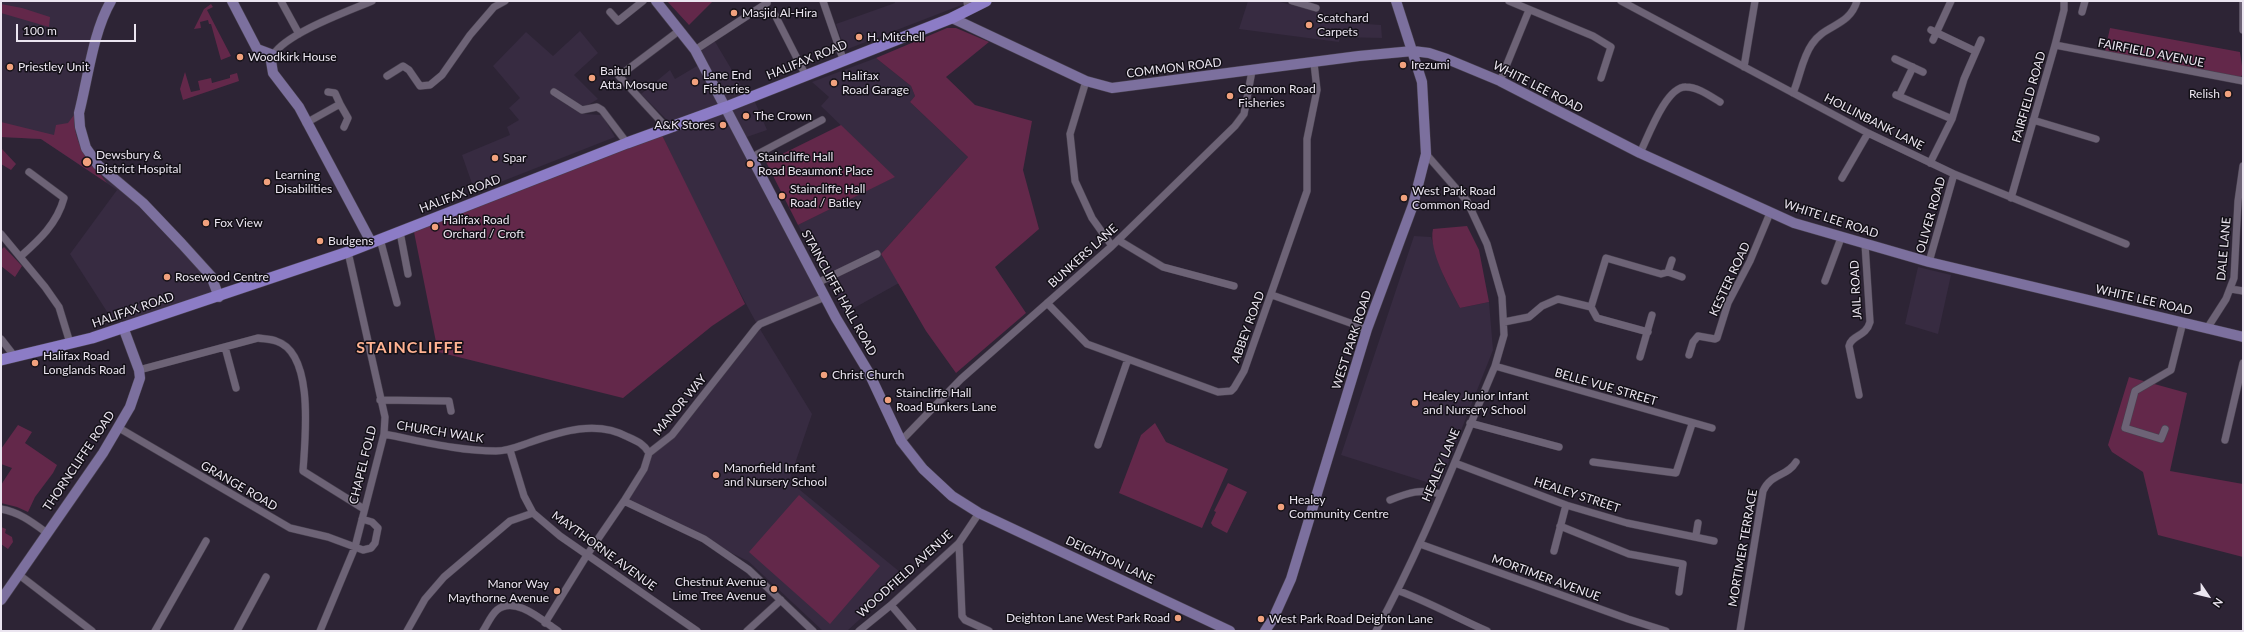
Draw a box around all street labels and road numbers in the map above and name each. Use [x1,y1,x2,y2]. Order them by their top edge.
street label: FAIRFIELD AVENUE [2097,36,2205,70]
street label: HALIFAX ROAD [764,37,850,83]
street label: FAIRFIELD ROAD [2009,50,2049,144]
street label: COMMON ROAD [1126,55,1222,81]
street label: WHITE LEE ROAD [1491,58,1585,116]
street label: HOLLINBANK LANE [1822,91,1926,153]
street label: HALIFAX ROAD [417,172,503,216]
street label: OLIVER ROAD [1913,175,1949,255]
street label: WHITE LEE ROAD [1782,197,1880,241]
street label: DALE LANE [2214,217,2234,281]
street label: BUNKERS LANE [1045,221,1121,291]
street label: STAINCLIFFE HALL ROAD [798,228,880,358]
street label: KESTER ROAD [1707,240,1753,318]
street label: JAIL ROAD [1847,260,1865,320]
street label: WHITE LEE ROAD [2094,282,2194,318]
street label: HALIFAX ROAD [90,289,176,331]
street label: ABBEY ROAD [1228,289,1268,365]
street label: WEST PARK ROAD [1329,289,1375,391]
street label: BELLE VUE STREET [1553,365,1659,409]
street label: MANOR WAY [650,372,710,438]
street label: THORNCLIFFE ROAD [40,408,118,514]
street label: CHURCH WALK [395,418,485,446]
street label: CHAPEL FOLD [346,424,380,506]
street label: HEALEY LANE [1419,426,1463,504]
street label: GRANGE ROAD [198,458,280,514]
street label: HEALEY STREET [1532,474,1622,516]
street label: MORTIMER TERRACE [1726,488,1760,608]
street label: MAYTHORNE AVENUE [549,508,659,594]
street label: WOODFIELD AVENUE [854,527,956,621]
street label: DEIGHTON LANE [1063,533,1157,587]
street label: MORTIMER AVENUE [1490,552,1602,604]

